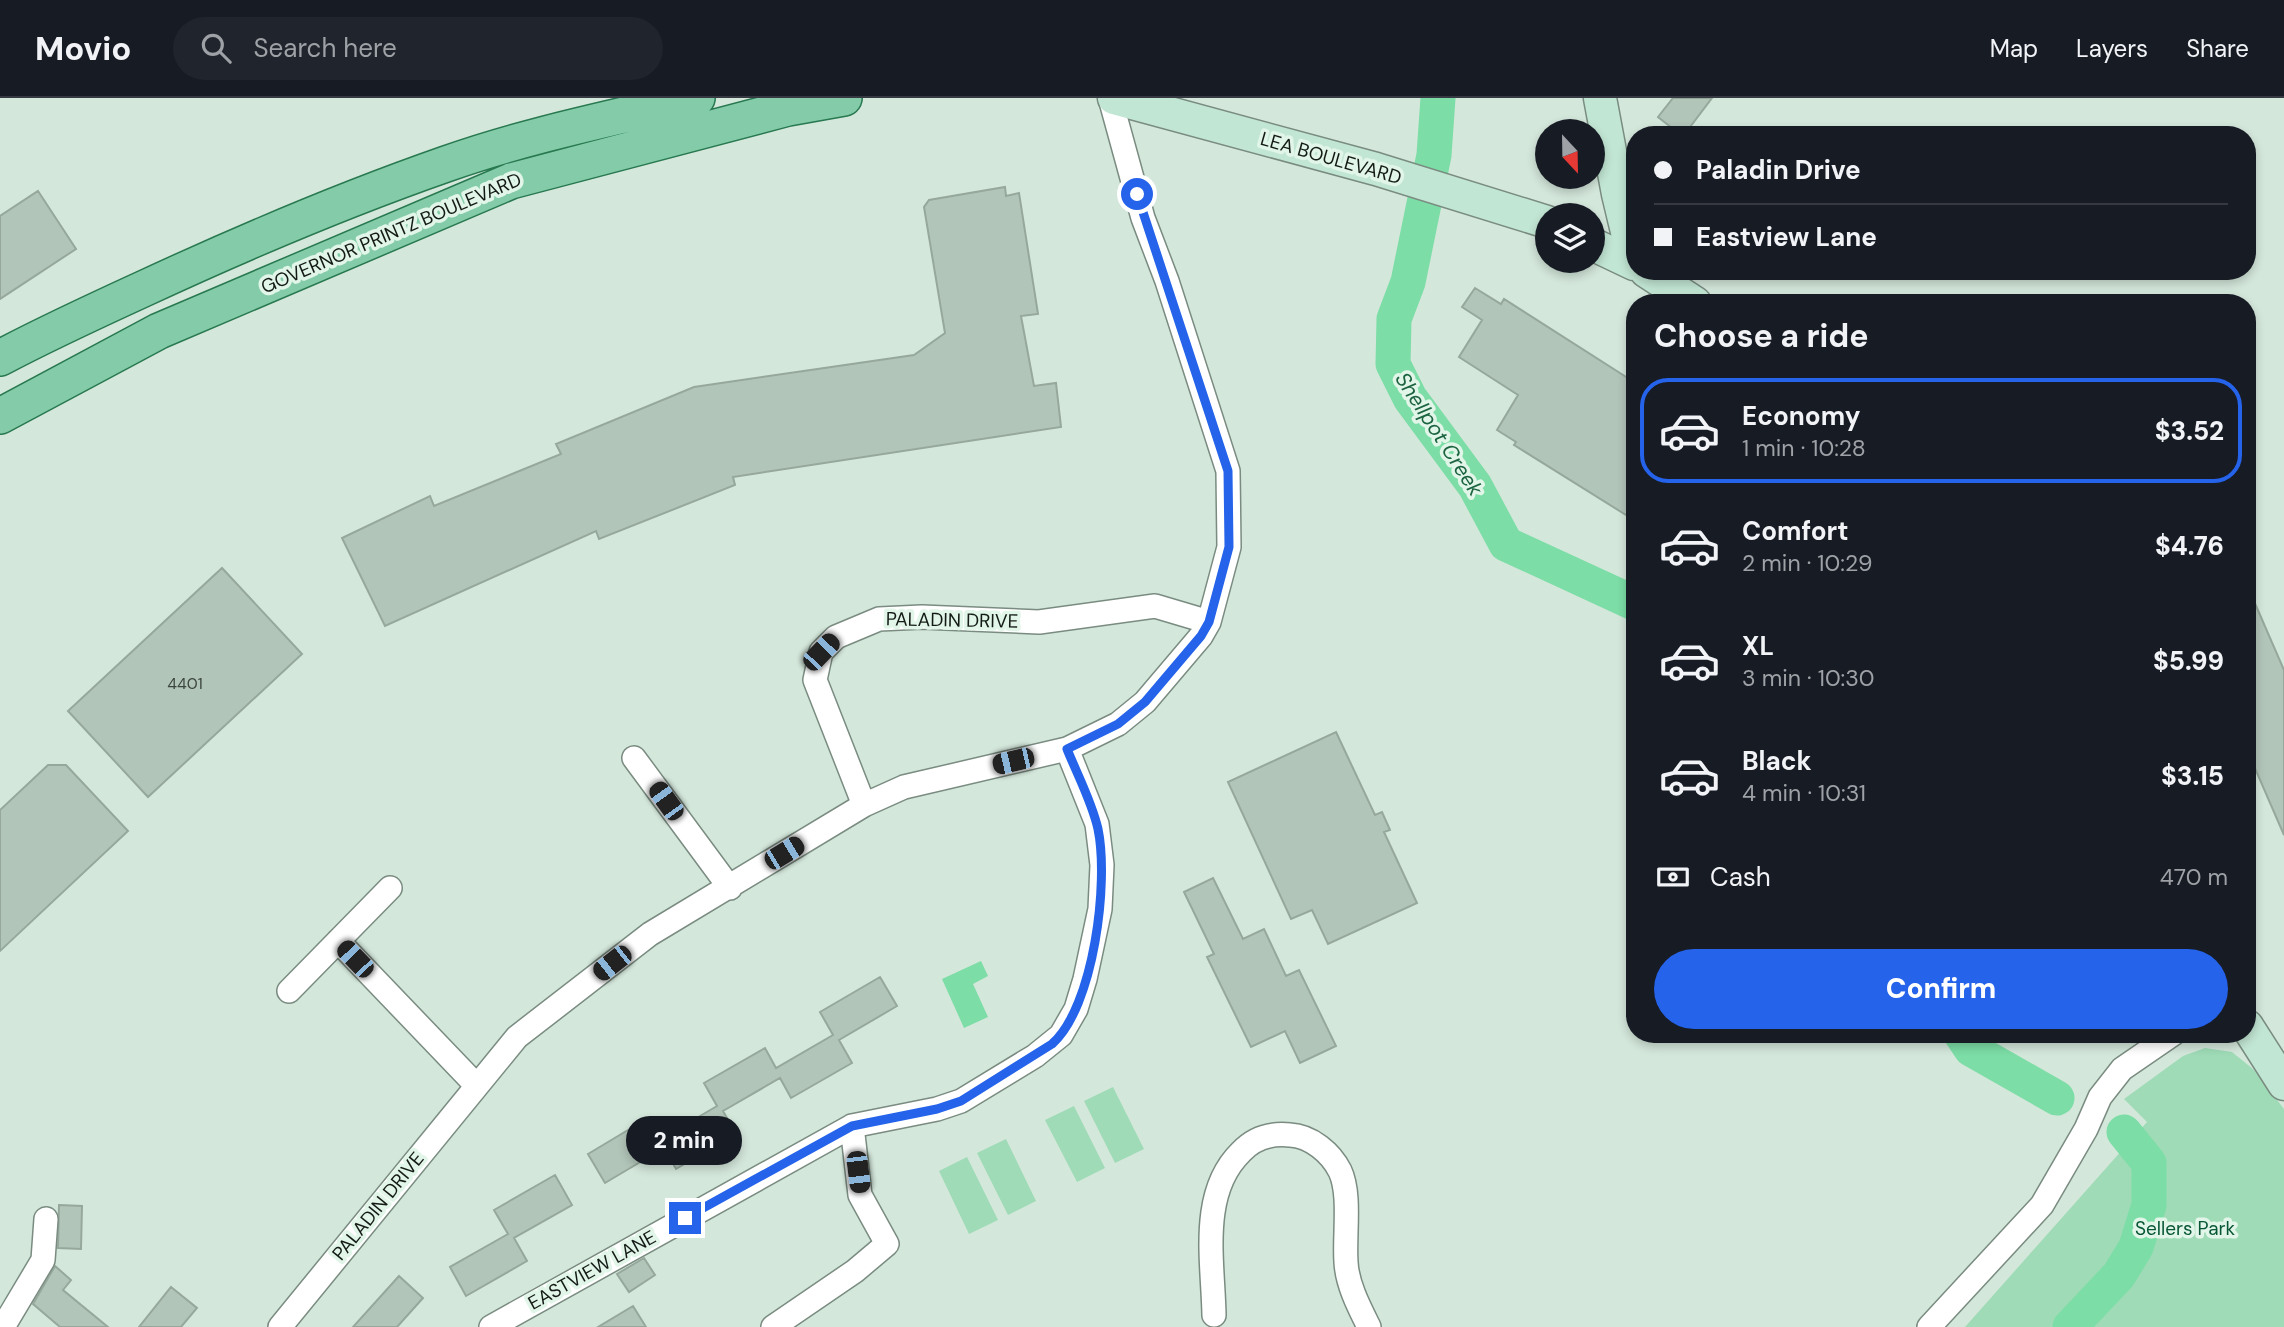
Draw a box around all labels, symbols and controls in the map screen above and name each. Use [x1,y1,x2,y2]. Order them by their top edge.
search box [173,17,663,80]
text: Movio [35,27,131,70]
icon: search [197,29,235,67]
text: Search here [253,31,397,65]
text: Map [1990,33,2038,64]
text: Layers [2076,33,2148,64]
text: Share [2186,33,2249,64]
north arrow [1535,119,1605,189]
map controls [1535,119,1605,273]
street label: LEA BOULEVARD [1258,126,1404,190]
text: Paladin Drive [1696,153,1861,187]
street label: GOVERNOR PRINTZ BOULEVARD [257,167,525,299]
route start [1121,178,1153,210]
button: layers [1535,203,1605,273]
text: Eastview Lane [1696,220,1877,254]
text: Choose a ride [1654,315,1869,357]
water label: Shellpot Creek [1389,367,1490,501]
icon: car [1658,399,1721,462]
text: Economy [1742,399,1860,433]
text: $3.52 [2155,414,2224,448]
text: 1 min · 10:28 [1742,433,1866,463]
icon: car [1658,514,1721,577]
text: Comfort [1742,514,1848,548]
text: $4.76 [2155,529,2224,563]
text: 2 min · 10:29 [1742,548,1872,578]
street label: PALADIN DRIVE [886,606,1018,634]
icon: car [1658,629,1721,692]
text: XL [1742,629,1774,663]
car [799,630,844,674]
text: $5.99 [2153,644,2224,678]
text: 3 min · 10:30 [1742,663,1875,693]
house number: 4401 [167,673,203,694]
icon: car [1658,744,1721,807]
text: Black [1742,744,1812,778]
car [991,746,1036,776]
text: $3.15 [2161,759,2224,793]
car [646,778,687,824]
text: 4 min · 10:31 [1742,778,1866,808]
car [761,833,808,873]
icon: cash [1654,858,1692,896]
text: Cash [1710,860,1771,894]
text: 470 m [2160,862,2228,892]
car [333,937,378,981]
car [589,942,636,984]
button: Confirm [1654,949,2228,1029]
callout: 2 min [627,1116,743,1166]
text: 2 min [653,1125,715,1155]
street label: PALADIN DRIVE [327,1147,429,1265]
car [846,1150,871,1194]
route end [669,1202,701,1234]
park label: Sellers Park [2135,1216,2236,1241]
street label: EASTVIEW LANE [524,1225,660,1315]

